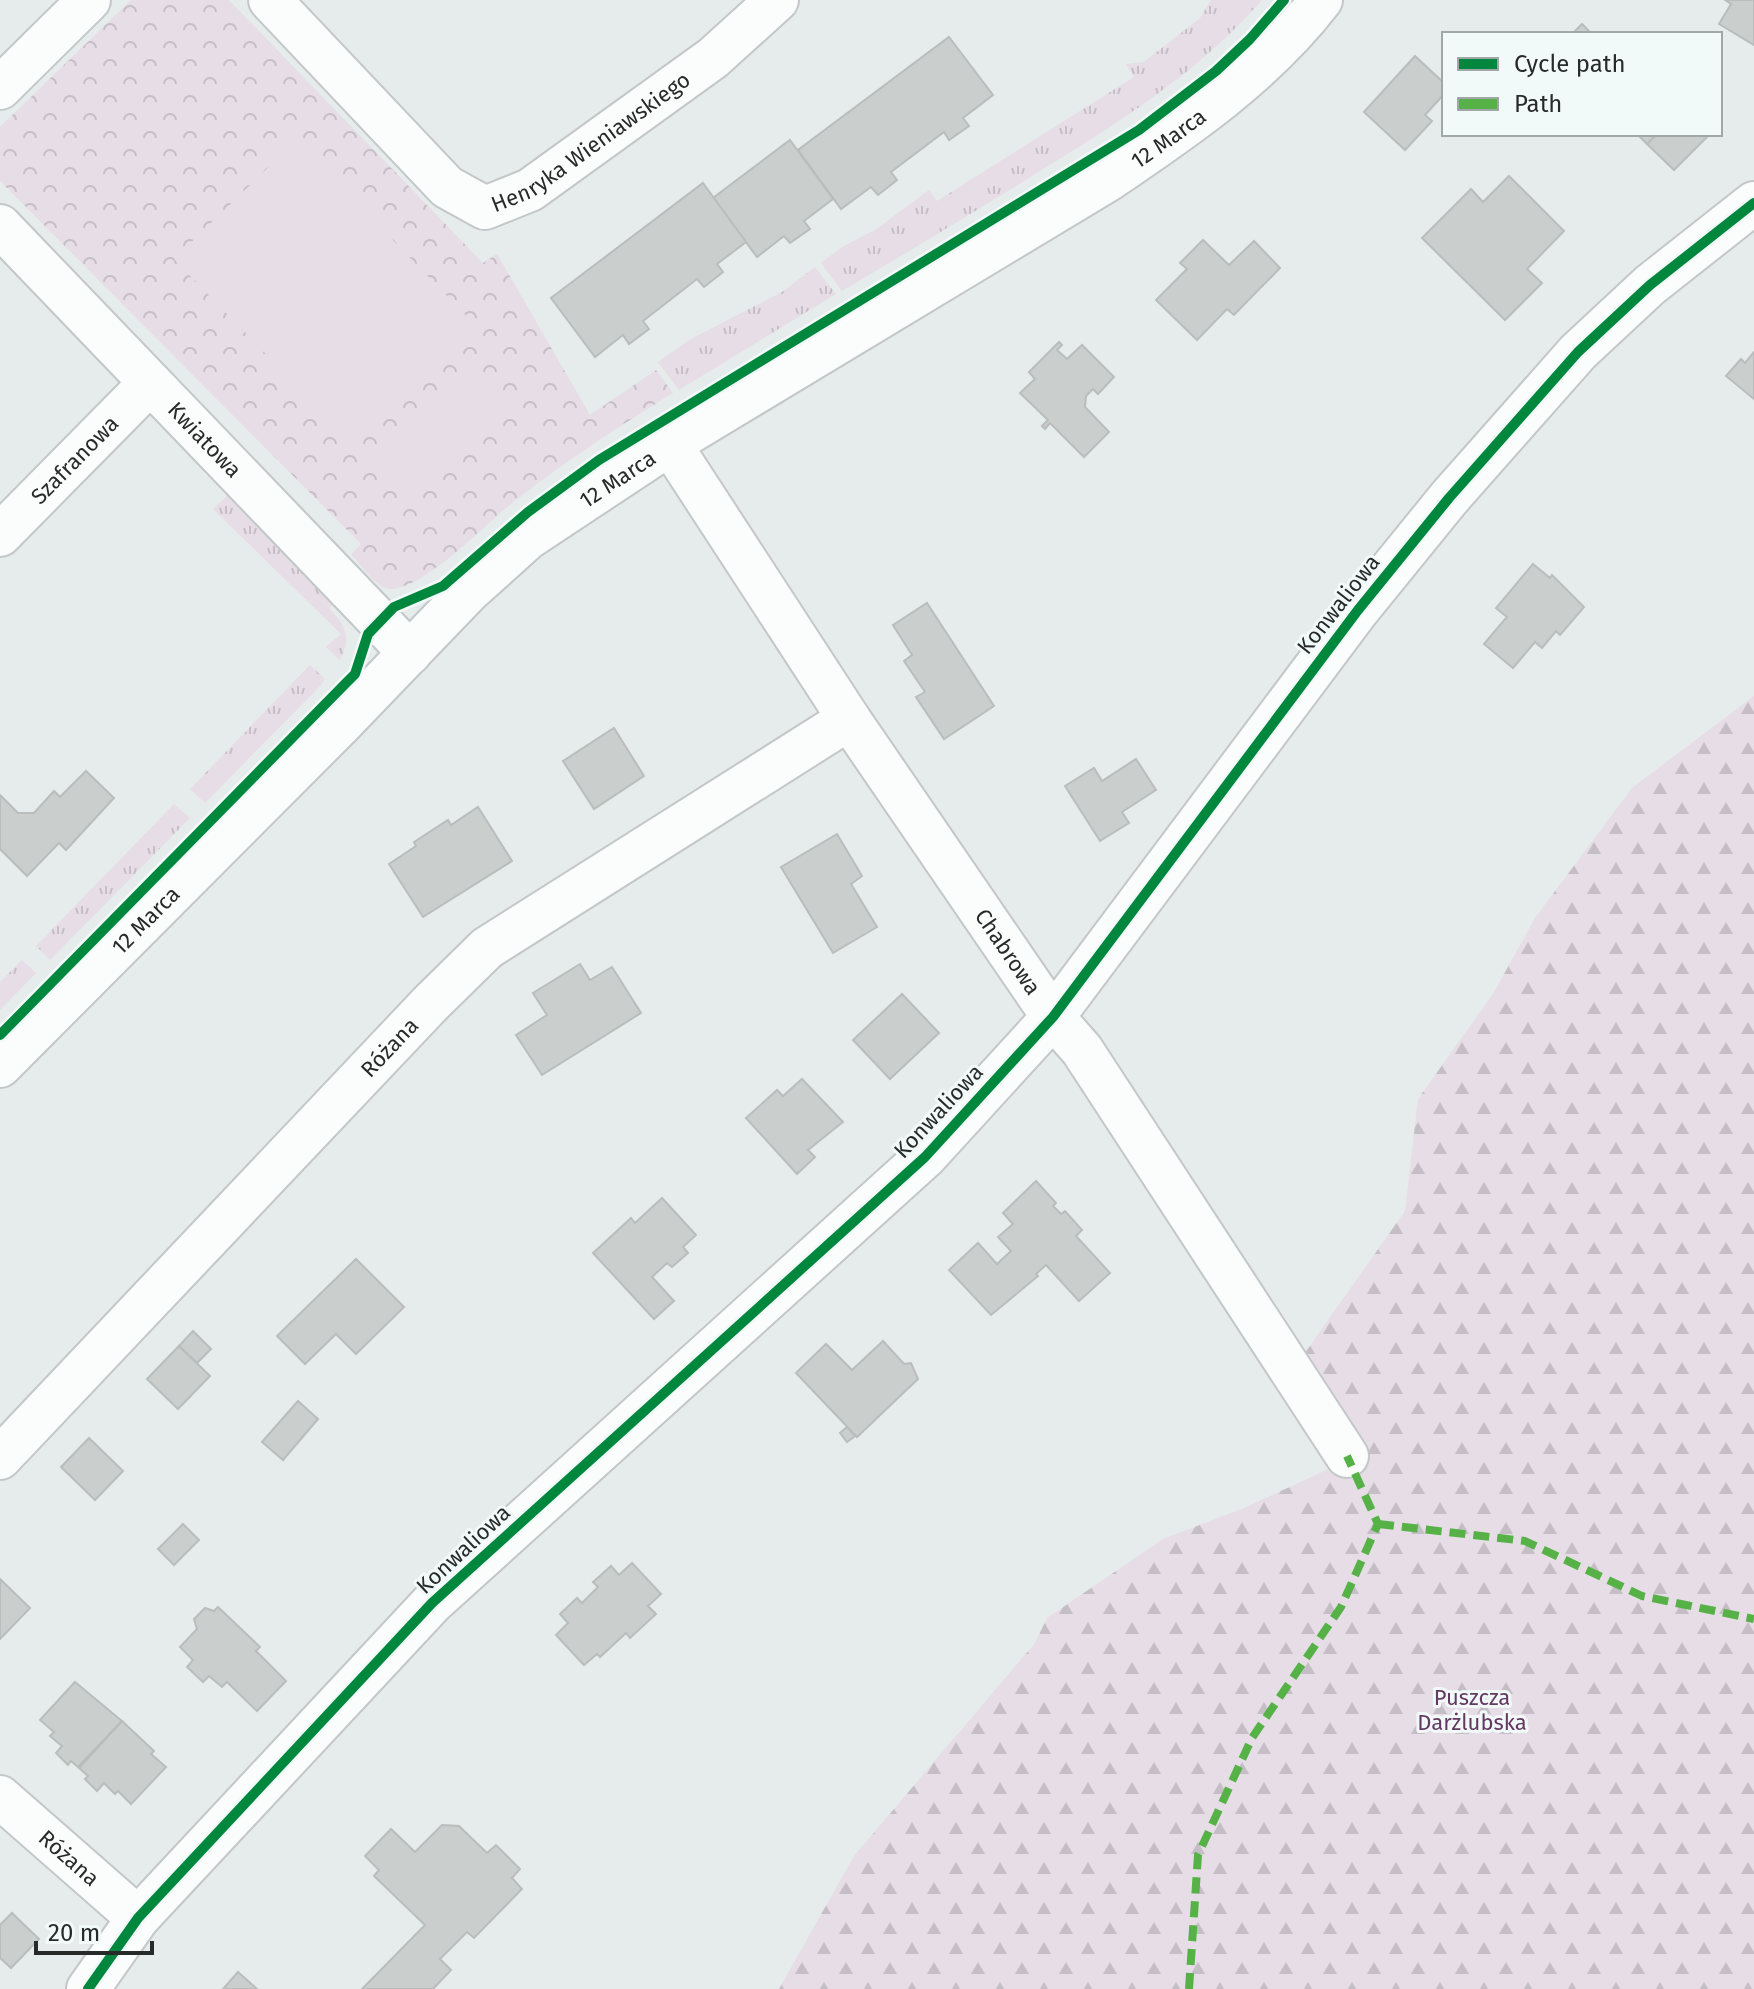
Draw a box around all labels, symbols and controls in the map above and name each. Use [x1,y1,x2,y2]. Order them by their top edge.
legend [1442,32,1722,136]
text: Cycle path [1514,50,1626,78]
street label: Henryka Wieniawskiego [487,66,696,218]
text: Path [1514,90,1562,118]
street label: 12 Marca [1126,103,1211,174]
street label: Kwiatowa [162,396,247,483]
street label: Szafranowa [25,410,124,510]
street label: 12 Marca [575,444,661,514]
street label: Konwaliowa [1291,549,1386,659]
street label: 12 Marca [106,881,186,960]
street label: Chabrowa [969,904,1047,1000]
street label: Różana [355,1012,424,1083]
street label: Konwaliowa [888,1059,989,1164]
street label: Konwaliowa [411,1499,516,1600]
park label: Puszcza Darżlubska [1417,1684,1527,1736]
street label: Różana [33,1824,105,1892]
scale bar [36,1905,152,1955]
text: 20 m [48,1919,100,1947]

